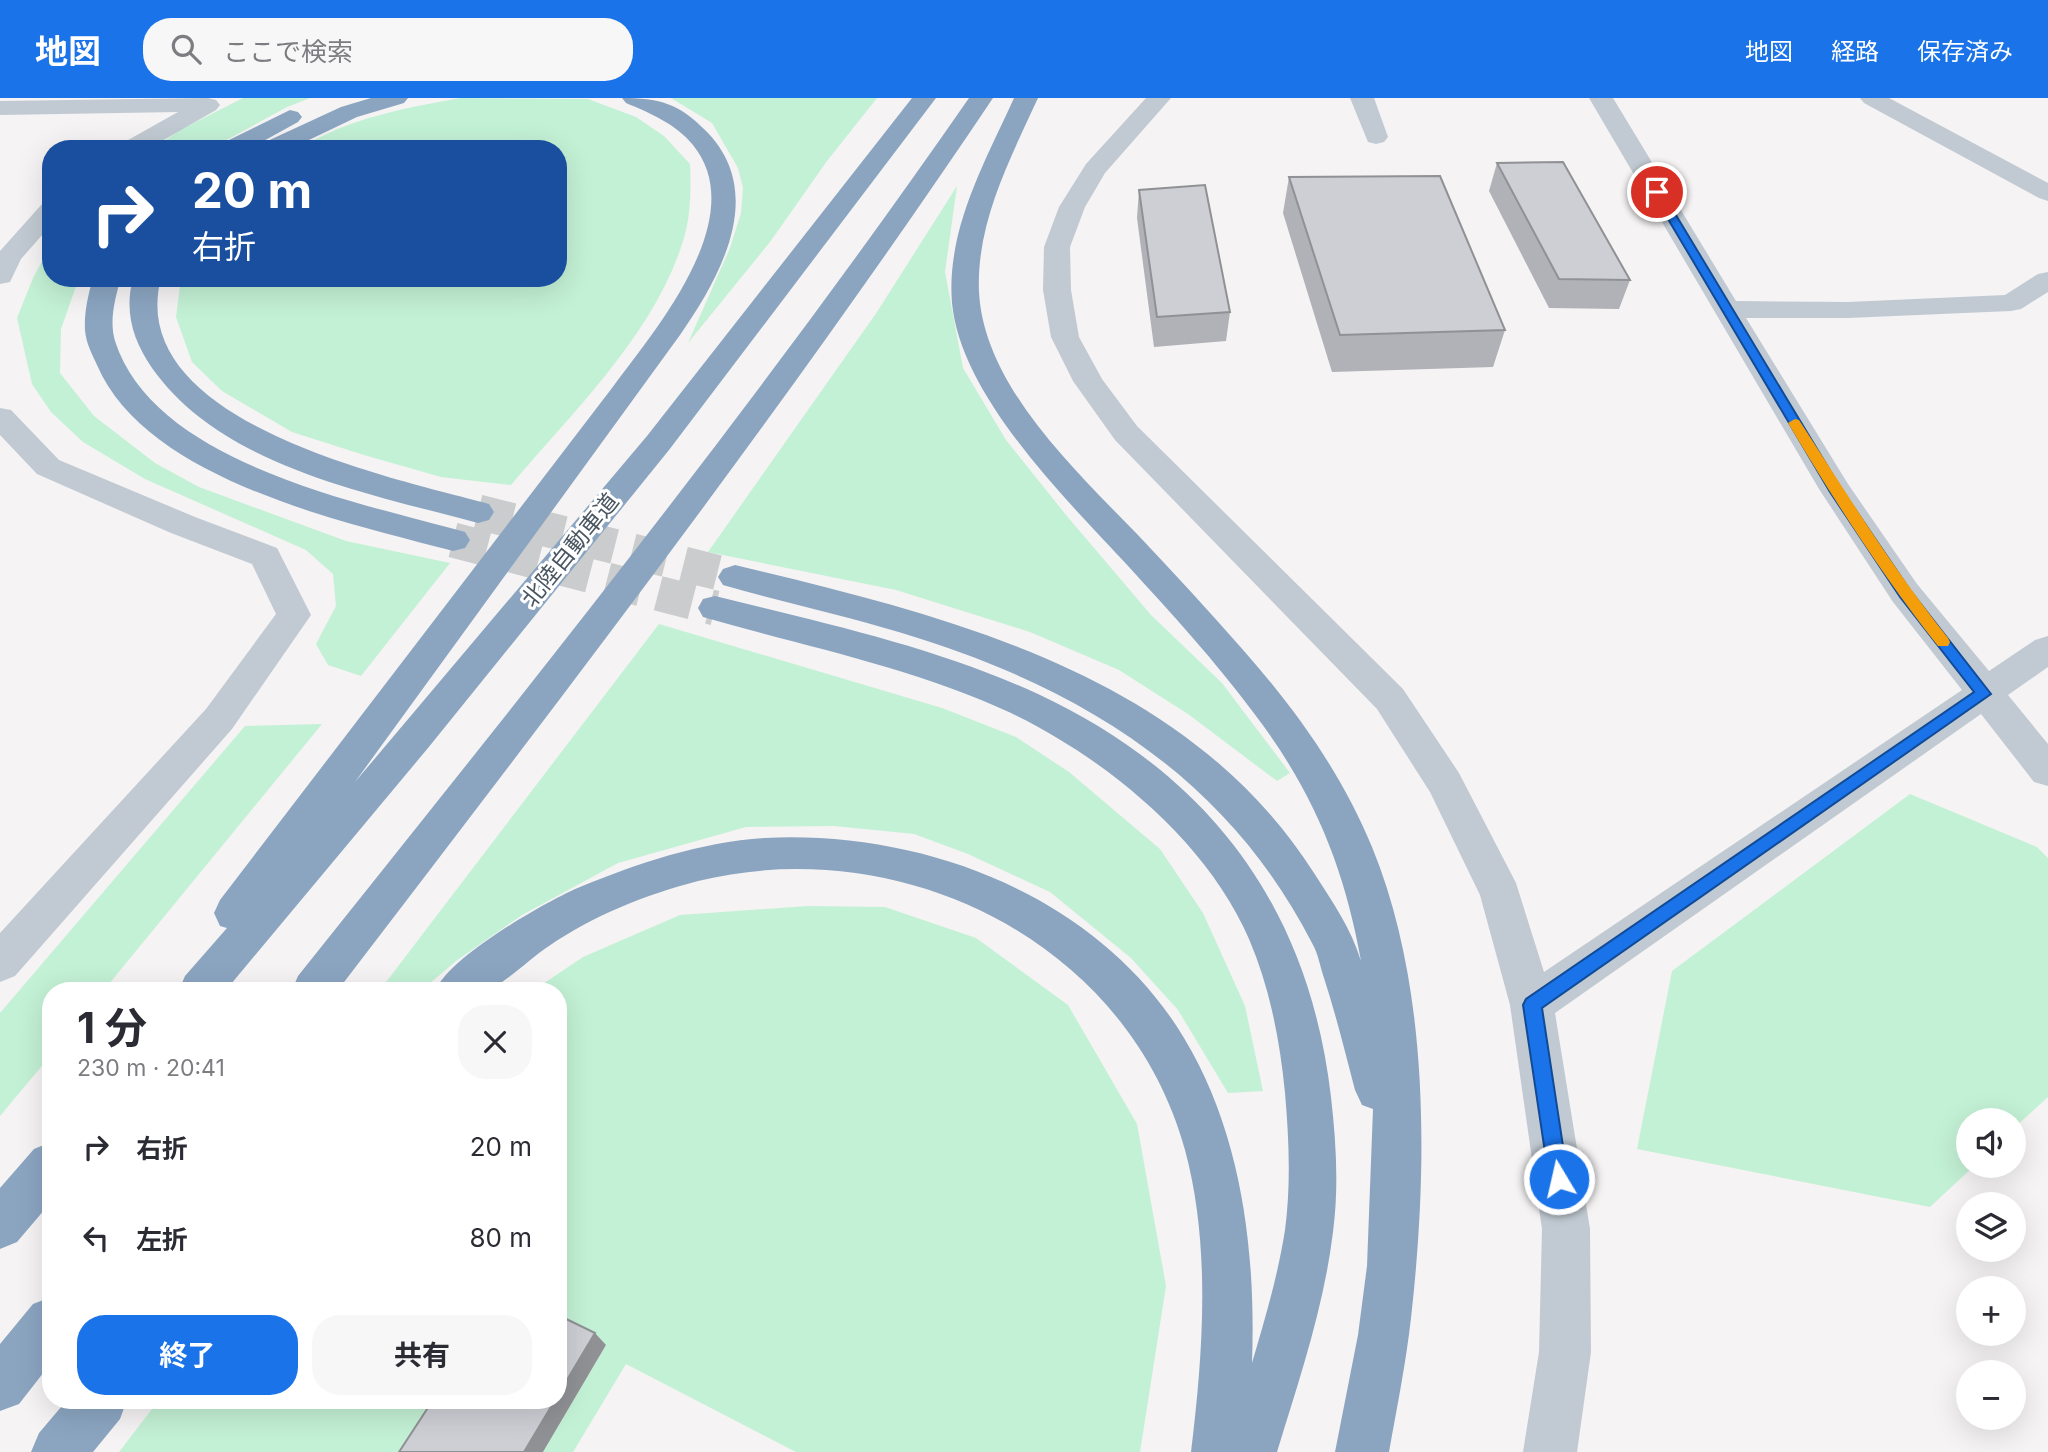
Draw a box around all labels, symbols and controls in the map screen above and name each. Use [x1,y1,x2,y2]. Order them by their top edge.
search box [143,18,633,81]
icon: search [167,30,205,68]
text: 地図 [35,31,101,71]
text: ここで検索 [223,36,353,67]
text: 地図 [1745,37,1793,66]
text: 経路 [1831,37,1879,66]
text: 保存済み [1917,37,2013,66]
text: 20 m [192,161,312,220]
pin [1627,162,1687,222]
icon: right [77,168,168,259]
icon: arrive [1638,173,1676,211]
text: 右折 [192,227,256,266]
street label: 北陸自動車道 [516,488,624,612]
text: 1 分 [77,1002,147,1053]
button: close [458,1005,532,1079]
text: 230 m · 20:41 [77,1054,225,1082]
map controls [1956,1108,2026,1430]
button: sound [1956,1108,2026,1178]
icon: right [77,1128,115,1166]
text: 20 m [470,1131,532,1162]
text: 右折 [136,1133,188,1164]
position arrow [1522,1142,1596,1216]
button: layers [1956,1192,2026,1262]
icon: left [77,1219,115,1257]
text: 80 m [469,1222,532,1253]
text: 左折 [136,1224,188,1255]
button: + [1956,1276,2026,1346]
button: 終了 [77,1315,298,1395]
button: 共有 [312,1315,532,1395]
button: − [1956,1360,2026,1430]

